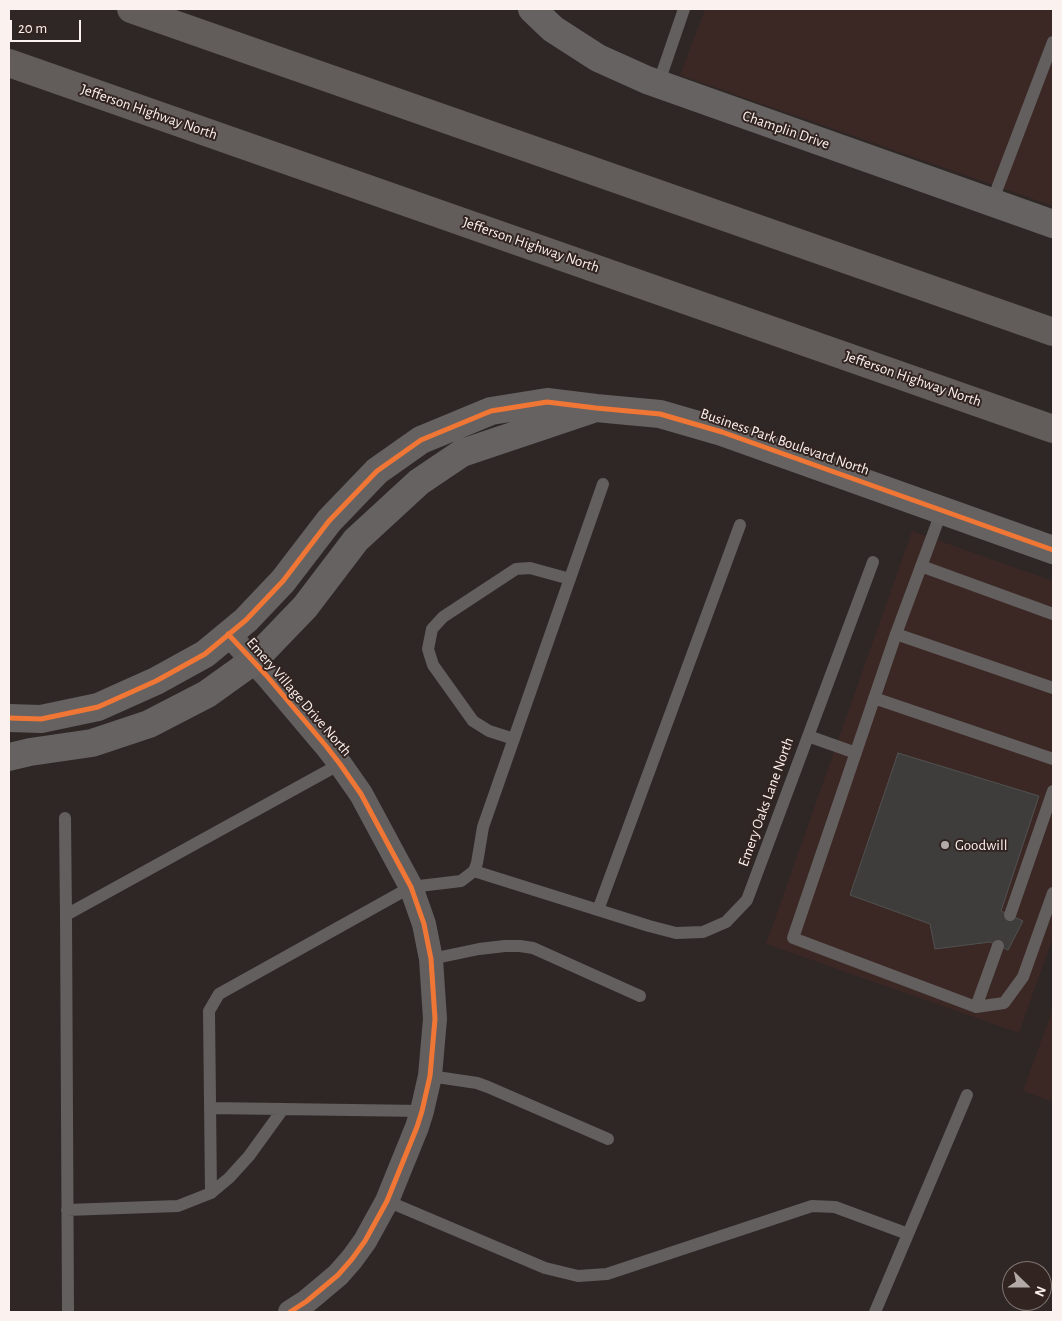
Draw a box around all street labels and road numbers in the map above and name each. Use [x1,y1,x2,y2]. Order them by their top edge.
street label: Jefferson Highway North [78,80,220,144]
street label: Champlin Drive [740,107,832,153]
street label: Jefferson Highway North [460,213,602,277]
street label: Jefferson Highway North [842,347,984,411]
street label: Business Park Boulevard North [698,405,872,479]
street label: Emery Village Drive North [243,634,355,760]
street label: Emery Oaks Lane North [734,735,798,869]

